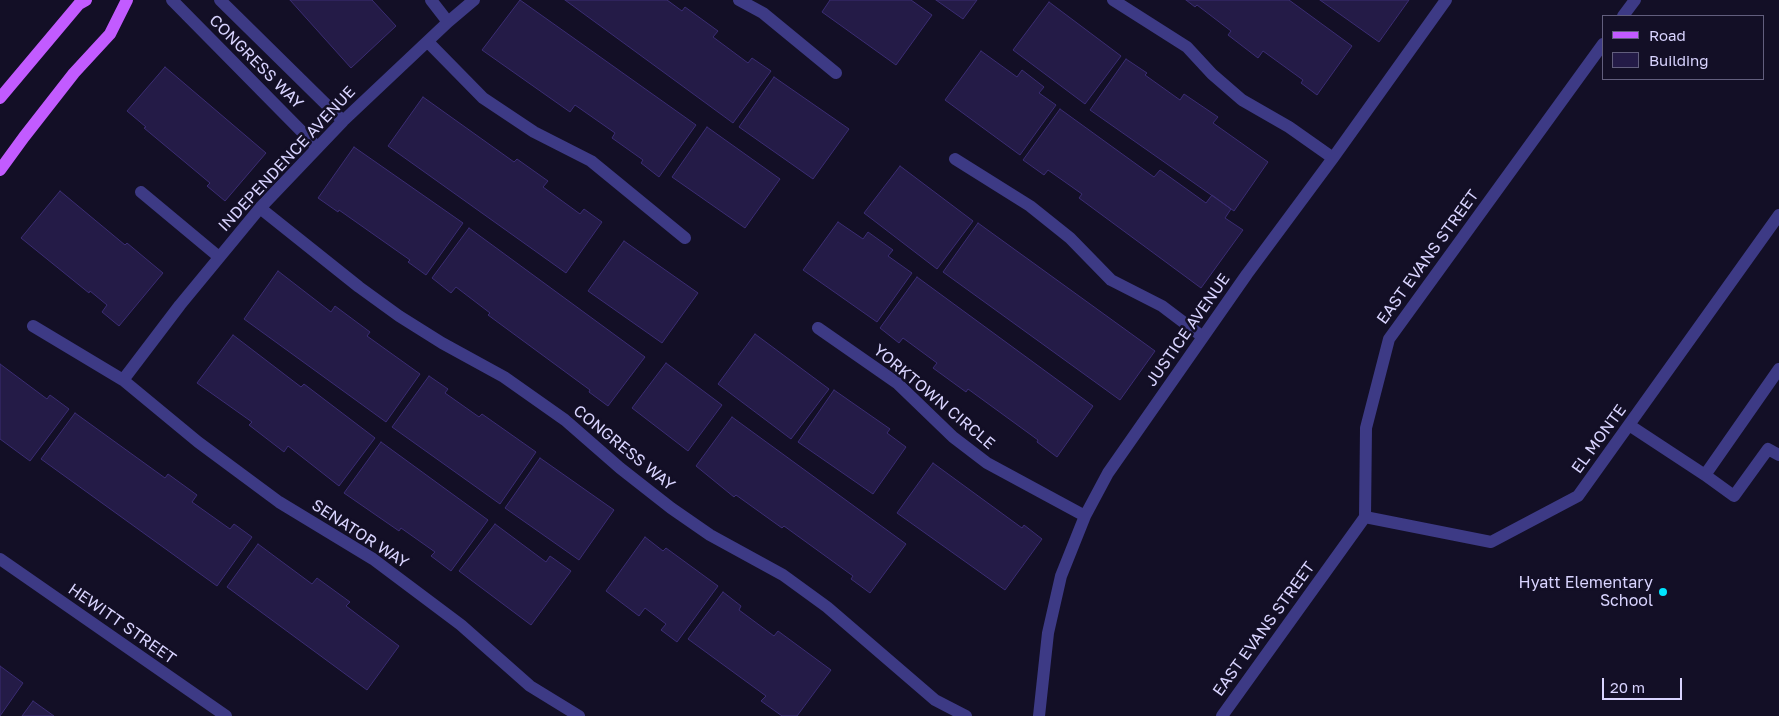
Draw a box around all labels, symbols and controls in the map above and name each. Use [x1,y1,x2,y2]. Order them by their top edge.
street label: CONGRESS WAY [205,11,307,113]
legend [1602,15,1764,80]
text: Road [1649,26,1686,44]
text: Building [1649,51,1709,69]
street label: INDEPENDENCE AVENUE [215,82,359,236]
street label: EAST EVANS STREET [1373,186,1483,328]
street label: JUSTICE AVENUE [1142,270,1234,390]
street label: YORKTOWN CIRCLE [869,341,999,453]
street label: CONGRESS WAY [569,401,679,495]
street label: EL MONTE [1568,401,1630,477]
street label: SENATOR WAY [308,496,412,572]
street label: EAST EVANS STREET [1209,558,1319,700]
place label: Hyatt Elementary School [1519,573,1653,611]
street label: HEWITT STREET [64,580,180,668]
marker: Hyatt Elementary School [1657,586,1669,598]
scale bar [1604,668,1684,700]
text: 20 m [1610,678,1645,696]

